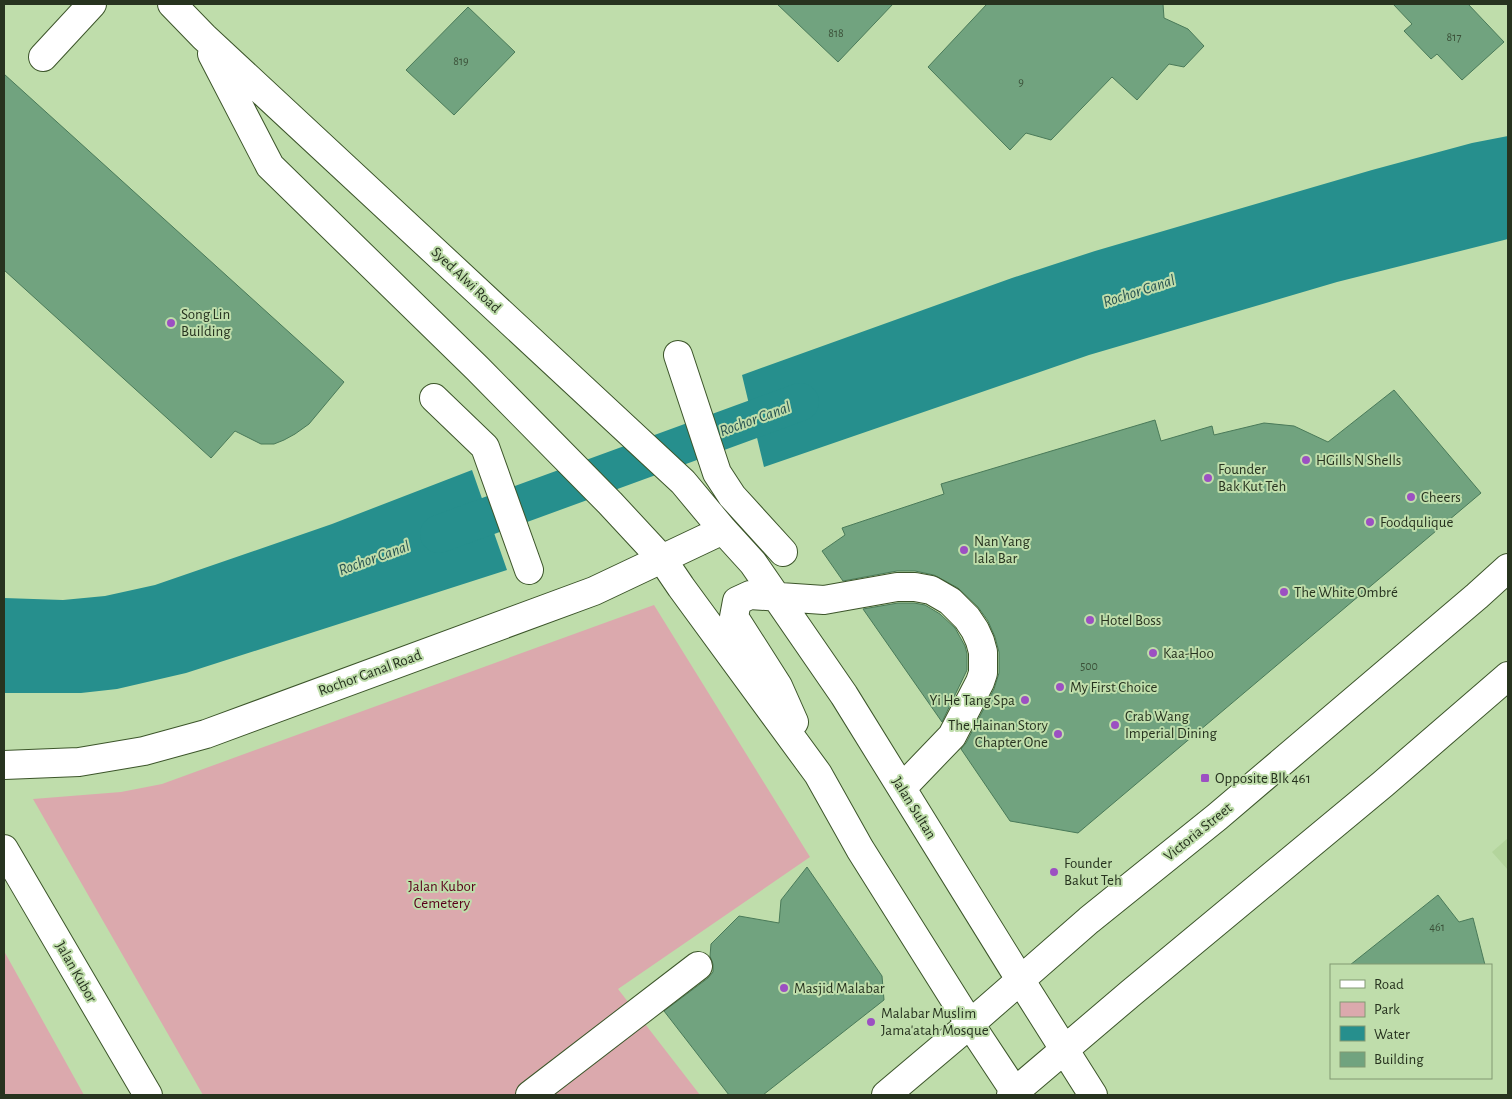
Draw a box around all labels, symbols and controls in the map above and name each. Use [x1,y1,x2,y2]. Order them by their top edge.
house number: 818 [828,27,844,39]
house number: 817 [1447,31,1461,43]
house number: 819 [453,55,469,67]
house number: 9 [1018,76,1024,88]
street label: Syed Alwi Road [429,244,504,316]
water label: Rochor Canal [1101,272,1177,310]
place label: Song Lin Building [181,307,231,339]
marker: Song Lin Building [165,317,177,329]
water label: Rochor Canal [717,399,793,439]
place label: HGills N Shells [1316,453,1401,468]
marker: HGills N Shells [1300,454,1312,466]
place label: Founder Bak Kut Teh [1218,462,1286,494]
marker: Founder Bak Kut Teh [1202,472,1214,484]
place label: Cheers [1421,490,1461,505]
marker: Cheers [1405,491,1417,503]
place label: Foodqulique [1380,515,1453,530]
marker: Foodqulique [1364,516,1376,528]
place label: Nan Yang lala Bar [974,534,1030,566]
water label: Rochor Canal [336,538,412,578]
marker: Nan Yang lala Bar [958,544,970,556]
place label: The White Ombré [1294,585,1398,600]
marker: The White Ombré [1278,586,1290,598]
place label: Hotel Boss [1100,613,1161,628]
marker: Hotel Boss [1084,614,1096,626]
place label: Kaa-Hoo [1163,646,1214,661]
street label: Rochor Canal Road [316,647,424,699]
marker: Kaa-Hoo [1147,647,1159,659]
house number: 500 [1080,660,1098,672]
place label: My First Choice [1070,680,1158,695]
marker: My First Choice [1054,681,1066,693]
place label: Yi He Tang Spa [929,693,1015,708]
marker: Yi He Tang Spa [1019,694,1031,706]
place label: Crab Wang Imperial Dining [1125,709,1217,741]
place label: The Hainan Story Chapter One [948,718,1049,750]
marker: Crab Wang Imperial Dining [1109,719,1121,731]
marker: The Hainan Story Chapter One [1052,728,1064,740]
place label: Opposite Blk 461 [1215,771,1311,786]
marker: Opposite Blk 461 [1199,772,1211,784]
street label: Jalan Sultan [889,774,939,842]
street label: Victoria Street [1161,800,1235,864]
place label: Founder Bakut Teh [1064,856,1122,888]
marker: Founder Bakut Teh [1048,866,1060,878]
park label: Jalan Kubor Cemetery [408,879,476,911]
house number: 461 [1429,921,1445,933]
street label: Jalan Kubor [53,939,99,1005]
legend [1330,964,1492,1079]
text: Road [1374,977,1404,992]
place label: Masjid Malabar [794,981,885,996]
marker: Masjid Malabar [778,982,790,994]
text: Park [1374,1002,1400,1017]
place label: Malabar Muslim Jama'atah Mosque [881,1006,989,1038]
marker: Malabar Muslim Jama'atah Mosque [865,1016,877,1028]
text: Water [1374,1027,1410,1042]
text: Building [1374,1052,1424,1067]

